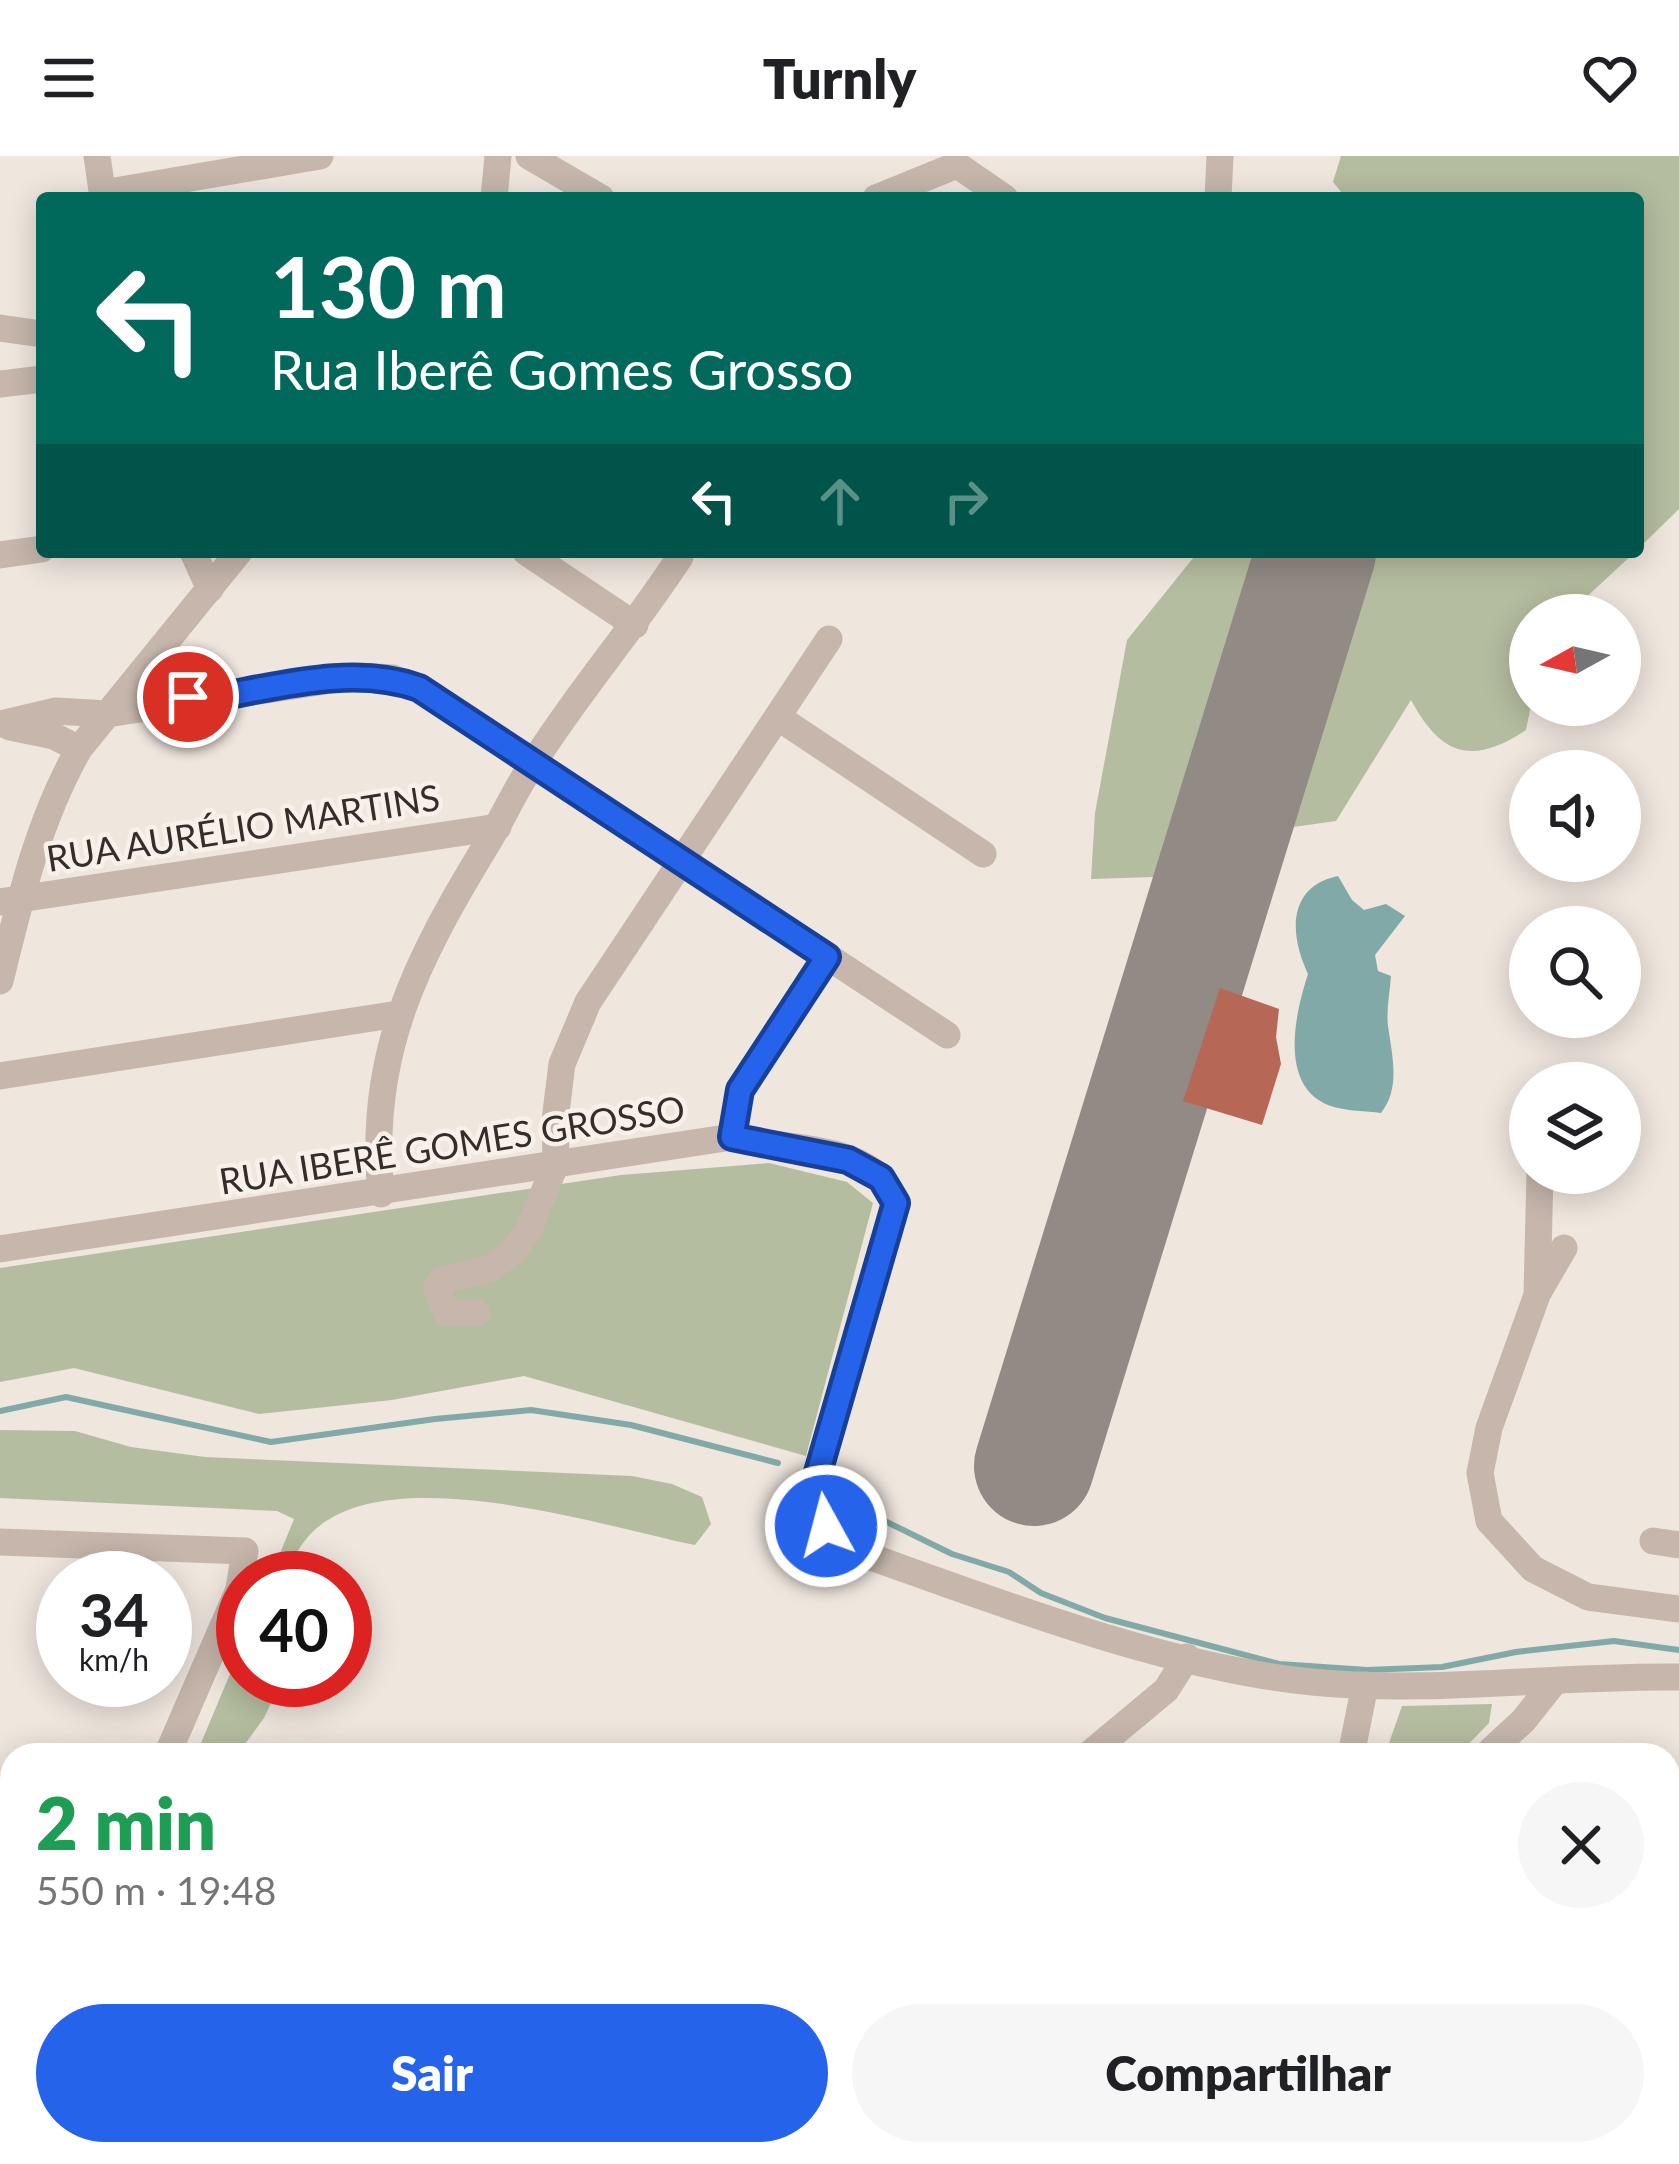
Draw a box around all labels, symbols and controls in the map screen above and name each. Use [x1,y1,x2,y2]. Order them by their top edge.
icon: menu [36,45,102,111]
icon: heart [1577,45,1643,111]
text: Turnly [763,46,916,111]
text: 130 m [270,235,507,336]
icon: left [72,240,228,396]
text: Rua Iberê Gomes Grosso [270,337,853,402]
icon: left [681,468,747,534]
icon: ahead [807,468,873,534]
icon: right [933,468,999,534]
north arrow [1509,594,1641,726]
map controls [1509,594,1641,1194]
pin [137,646,239,748]
icon: arrive [155,664,221,730]
button: sound [1509,750,1641,882]
street label: RUA AURÉLIO MARTINS [43,774,443,880]
button: search [1509,906,1641,1038]
button: layers [1509,1062,1641,1194]
street label: RUA IBERÊ GOMES GROSSO [216,1085,688,1203]
position arrow [763,1463,889,1589]
speed limit sign: 40 [216,1551,372,1707]
text: 34 [79,1578,149,1650]
text: km/h [79,1641,149,1677]
text: 2 min [36,1779,216,1865]
button: close [1518,1782,1644,1908]
text: 550 m · 19:48 [36,1867,276,1913]
button: Sair [36,2004,828,2142]
button: Compartilhar [852,2004,1644,2142]

